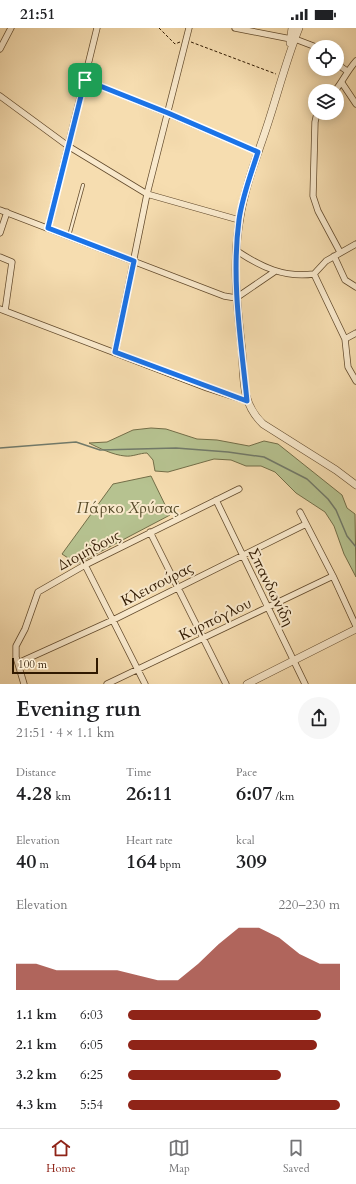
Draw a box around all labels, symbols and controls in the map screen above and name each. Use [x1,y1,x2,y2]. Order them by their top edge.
text: 21:51 [20,4,55,24]
map controls [308,40,344,120]
button: locate [308,40,344,76]
pin [68,63,102,97]
icon: arrive [74,69,96,91]
button: layers [308,84,344,120]
park label: Πάρκο Χρύσας [76,498,180,518]
street label: Διομήδους [54,525,125,575]
street label: Σπανδωνίδη [244,545,298,629]
street label: Κλεισούρας [118,557,197,611]
street label: Κυρπόγλου [175,593,255,645]
scale bar [12,656,98,675]
text: 100 m [18,657,47,672]
text: Evening run [16,694,141,724]
button: share [298,697,340,739]
text: 21:51 · 4 × 1.1 km [16,724,115,742]
text: Distance [16,765,56,780]
text: Time [126,765,151,780]
text: Pace [236,765,257,780]
text: 4.28 [16,780,53,807]
text: 26:11 [126,780,173,807]
text: 6:07 [236,780,273,807]
text: km [53,789,71,804]
text: /km [273,789,294,804]
text: Elevation [16,833,60,848]
text: Heart rate [126,833,173,848]
text: kcal [236,833,254,848]
text: 40 [16,848,37,875]
text: 164 [126,848,157,875]
text: 309 [236,848,267,875]
text: m [37,857,49,872]
text: bpm [157,857,181,872]
text: Elevation [16,896,68,914]
text: 220–230 m [278,896,340,914]
text: 1.1 km [16,1006,57,1024]
text: 6:03 [80,1006,103,1024]
text: 2.1 km [16,1036,57,1054]
text: 6:05 [80,1036,103,1054]
text: 3.2 km [16,1066,57,1084]
text: 6:25 [80,1066,103,1084]
text: 4.3 km [16,1096,57,1114]
text: 5:54 [80,1096,103,1114]
tab: Home [46,1137,76,1176]
tab: Map [168,1137,190,1176]
tab: Saved [283,1137,310,1176]

